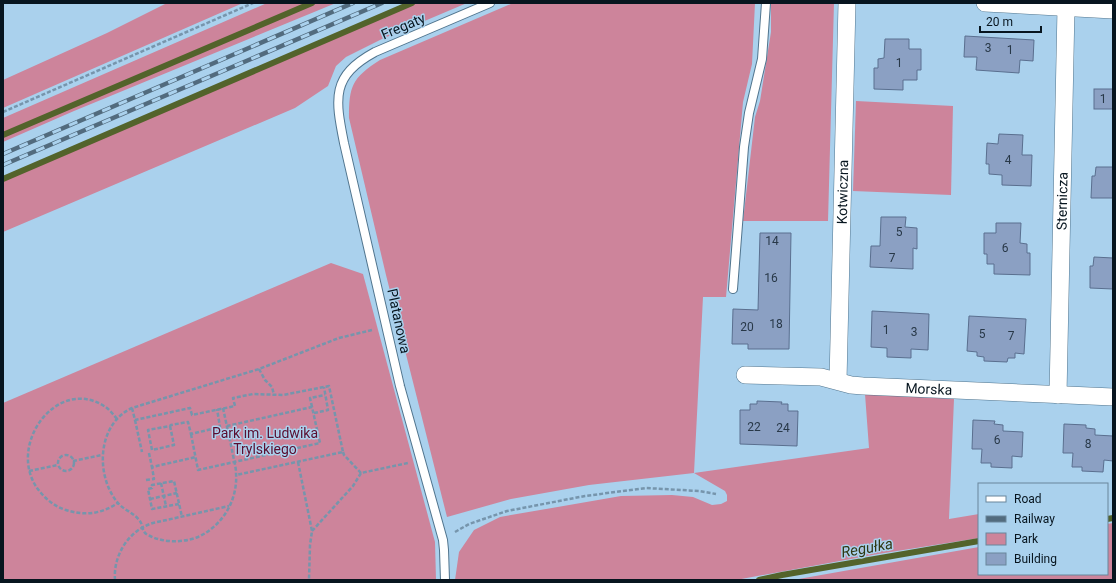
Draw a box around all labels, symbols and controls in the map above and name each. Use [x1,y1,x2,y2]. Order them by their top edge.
scale bar [980,8,1041,34]
street label: Fregaty [379,9,428,42]
text: 20 m [986,15,1013,29]
house number: 3 [985,41,991,55]
house number: 1 [1007,43,1013,57]
house number: 1 [896,56,902,70]
house number: 1 [1100,92,1106,106]
house number: 4 [1005,153,1012,167]
street label: Kotwiczna [834,159,851,225]
street label: Sternicza [1053,172,1071,230]
house number: 5 [896,225,903,239]
house number: 14 [765,234,779,248]
house number: 6 [1002,241,1009,255]
house number: 7 [889,251,896,265]
house number: 16 [764,271,778,285]
street label: Platanowa [384,287,414,355]
house number: 18 [769,317,783,331]
house number: 20 [740,320,754,334]
house number: 1 [883,323,889,337]
house number: 3 [911,325,917,339]
house number: 5 [979,327,986,341]
house number: 7 [1008,329,1015,343]
street label: Morska [905,380,953,398]
house number: 22 [747,420,761,434]
house number: 24 [776,421,790,435]
park label: Park im. Ludwika Trylskiego [212,425,318,457]
house number: 6 [994,433,1001,447]
house number: 8 [1085,437,1092,451]
legend [978,483,1108,575]
text: Road [1014,492,1042,506]
text: Railway [1014,512,1055,526]
text: Park [1014,532,1039,546]
water label: Regułka [840,535,894,561]
text: Building [1014,552,1057,566]

